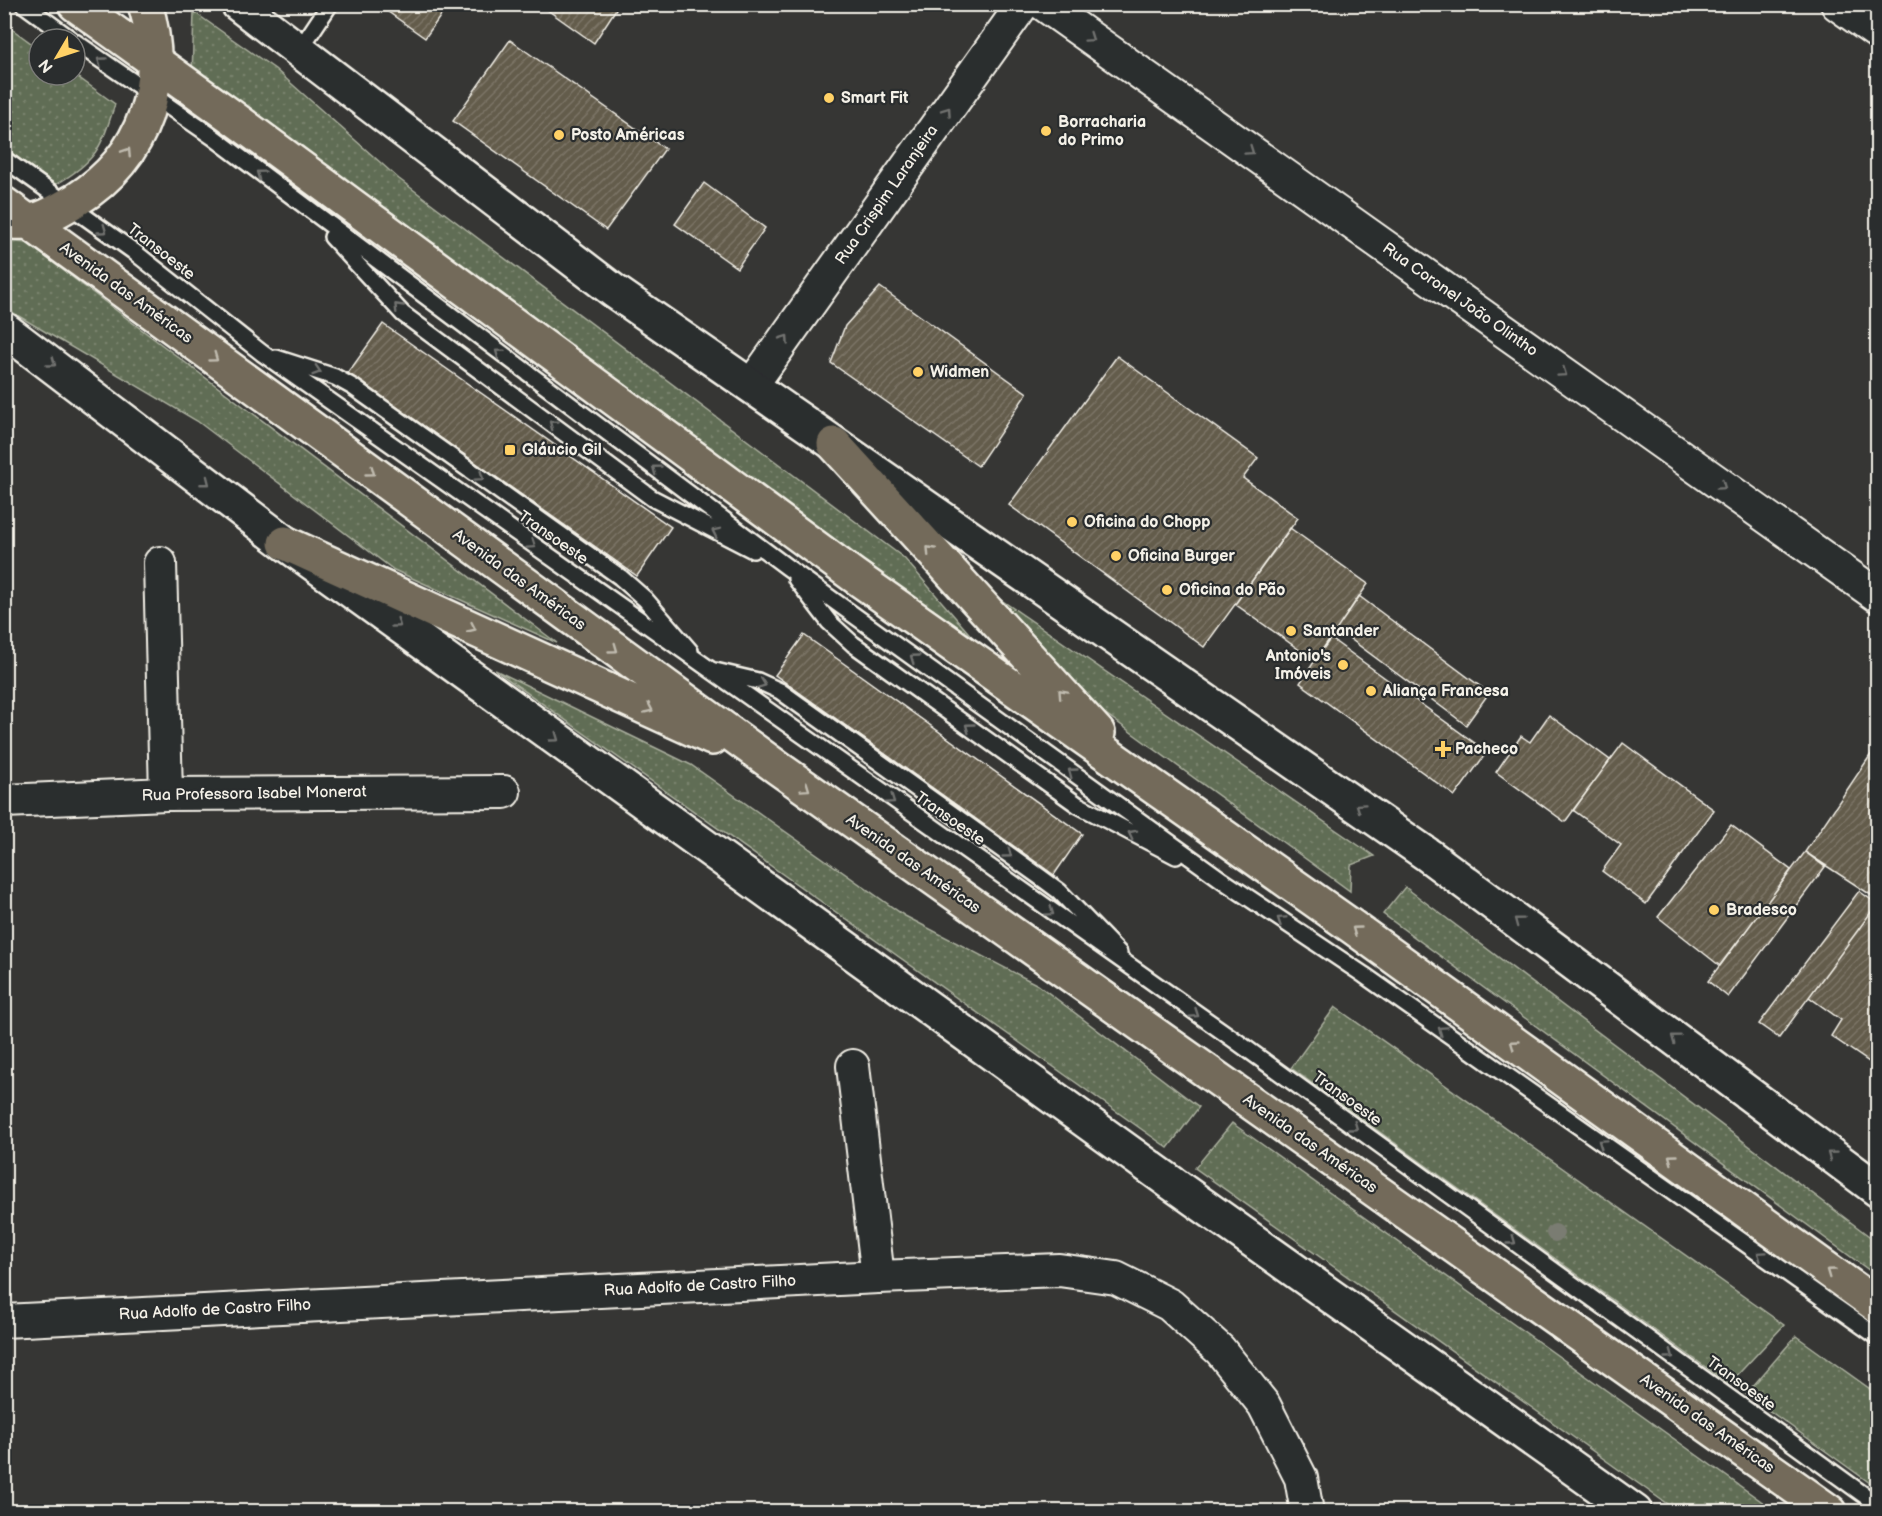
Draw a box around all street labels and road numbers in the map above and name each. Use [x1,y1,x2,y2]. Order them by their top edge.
street label: Rua Crispim Laranjeira [832,122,942,268]
street label: Transoeste [123,220,199,285]
street label: Avenida das Américas [56,238,196,348]
street label: Rua Coronel João Olintho [1379,239,1541,361]
street label: Transoeste [514,507,592,569]
street label: Avenida das Américas [449,525,589,635]
street label: Rua Professora Isabel Monerat [141,783,367,805]
street label: Transoeste [911,788,989,850]
street label: Avenida das Américas [842,810,984,918]
street label: Transoeste [1309,1068,1386,1131]
street label: Avenida das Américas [1239,1090,1381,1198]
street label: Rua Adolfo de Castro Filho [603,1271,797,1301]
street label: Rua Adolfo de Castro Filho [118,1295,312,1325]
street label: Transoeste [1703,1353,1780,1416]
street label: Avenida das Américas [1636,1370,1778,1478]

